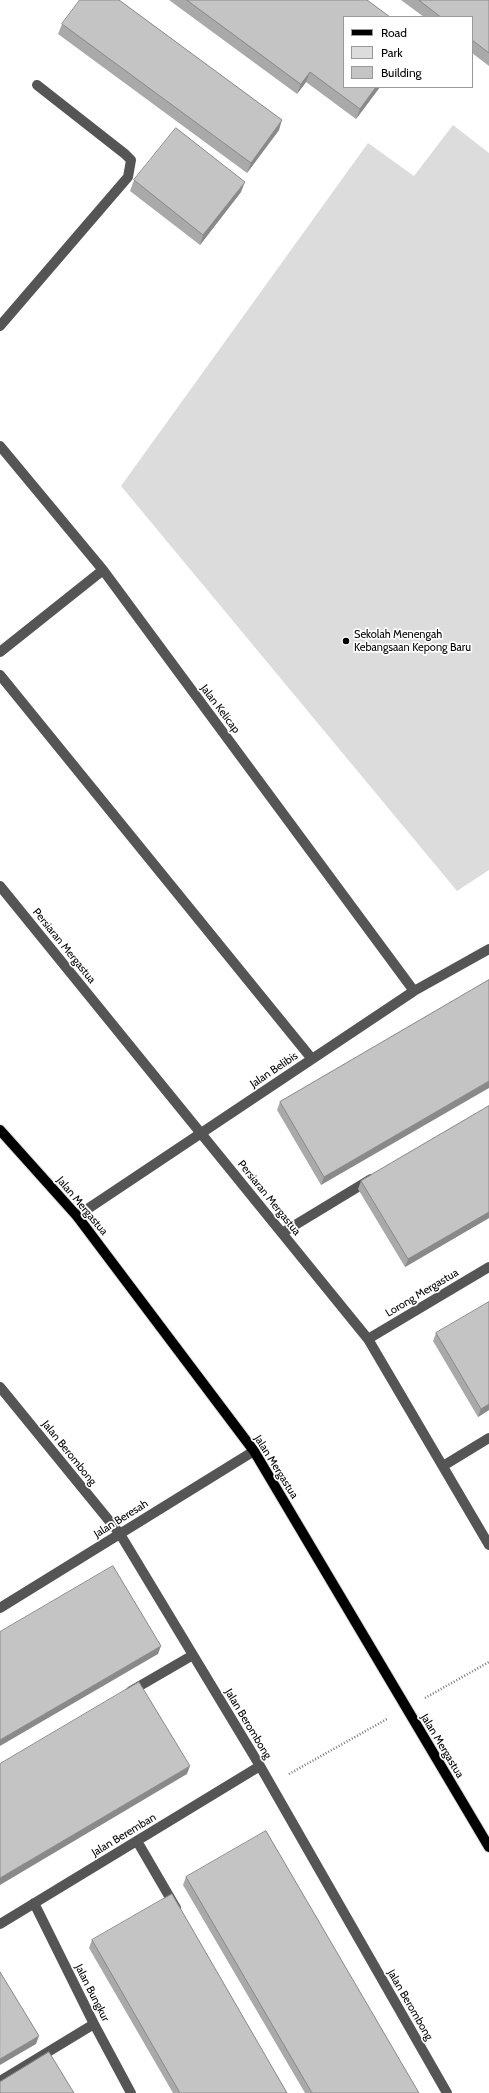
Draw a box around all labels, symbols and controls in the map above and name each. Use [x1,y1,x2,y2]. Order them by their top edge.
legend [343,16,473,88]
text: Road [381,25,407,40]
text: Park [381,45,403,60]
text: Building [381,65,422,80]
place label: Sekolah Menengah Kebangsaan Kepong Baru [354,628,471,654]
marker: Sekolah Menengah Kebangsaan Kepong Baru [341,636,351,646]
street label: Jalan Kelicap [197,682,243,736]
street label: Persiaran Mergastua [30,906,98,986]
street label: Jalan Belibis [248,1049,300,1091]
street label: Persiaran Mergastua [235,1158,303,1238]
street label: Jalan Mergastua [54,1174,110,1238]
street label: Lorong Mergastua [383,1266,461,1320]
street label: Jalan Berombong [39,1418,99,1488]
street label: Jalan Mergastua [251,1433,301,1501]
street label: Jalan Beresah [91,1497,151,1541]
street label: Jalan Berombong [222,1687,274,1761]
street label: Jalan Mergastua [418,1712,466,1780]
street label: Jalan Beremban [89,1811,159,1859]
street label: Jalan Bungkur [72,1962,112,2024]
street label: Jalan Berombong [384,1967,436,2043]

